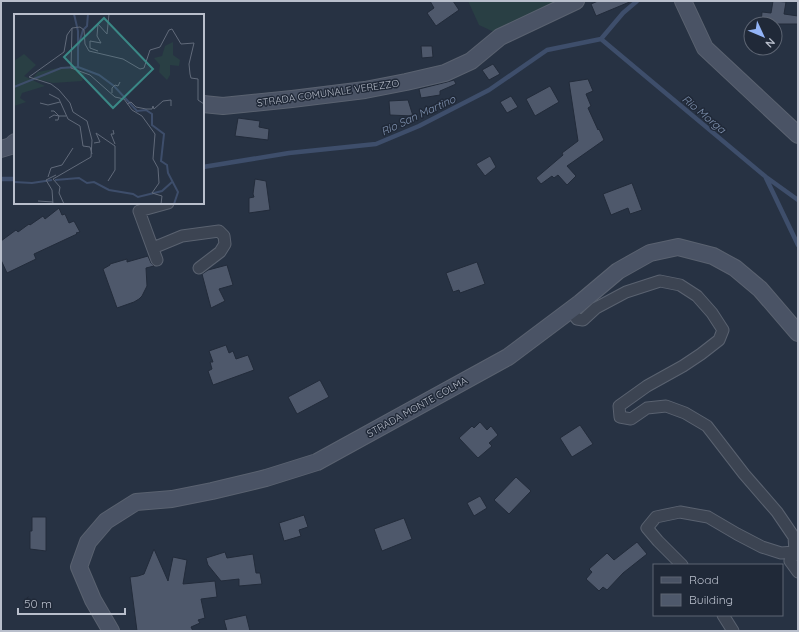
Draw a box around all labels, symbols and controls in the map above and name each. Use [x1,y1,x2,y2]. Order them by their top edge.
inset map [14,14,204,204]
north arrow [743,16,783,56]
text: N [762,35,778,51]
street label: STRADA COMUNALE VEREZZO [256,77,400,109]
water label: Rio San Martino [378,91,459,138]
water label: Rio Morga [679,92,730,137]
street label: STRADA MONTE COLMA [364,374,470,440]
legend [653,564,783,616]
text: Road [689,572,719,587]
scale bar [18,590,125,616]
text: Building [689,592,733,607]
text: 50 m [24,596,52,611]

